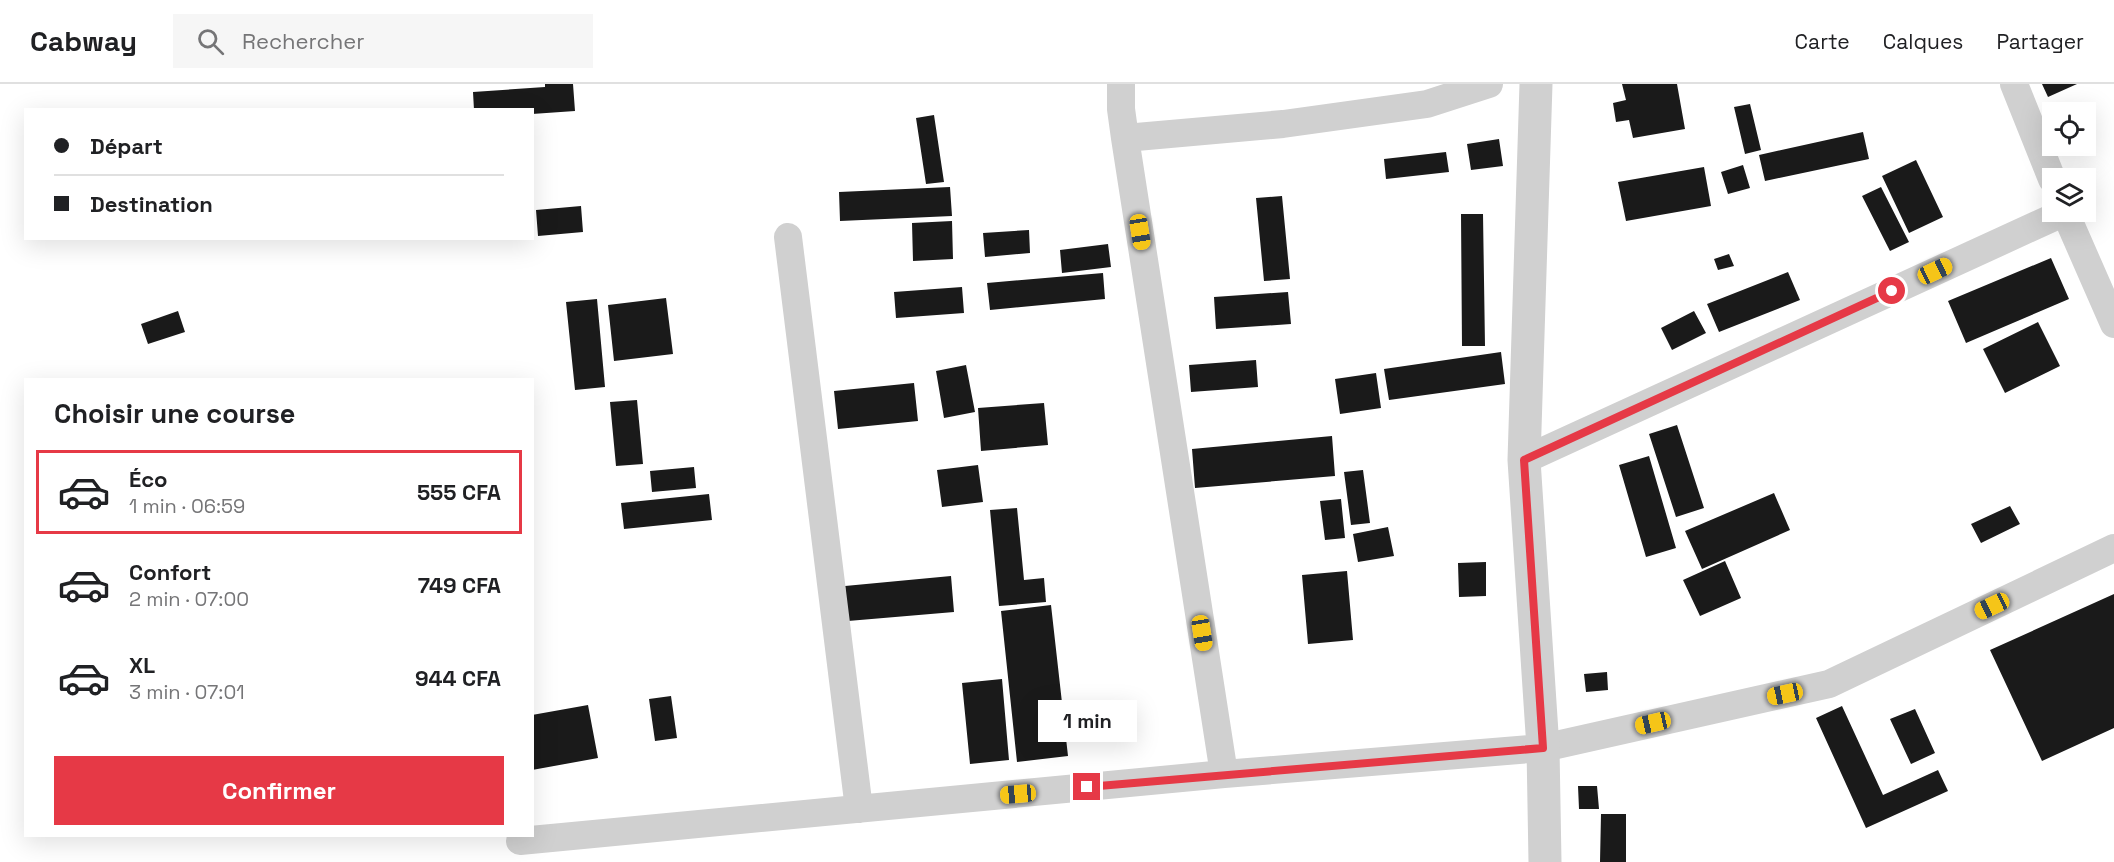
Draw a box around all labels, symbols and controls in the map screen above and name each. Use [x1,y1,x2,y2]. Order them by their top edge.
search box [173,14,593,68]
text: Cabway [30,23,137,59]
icon: search [194,25,227,58]
text: Rechercher [242,27,364,55]
text: Carte [1795,28,1850,55]
text: Calques [1883,28,1963,55]
text: Partager [1996,28,2084,55]
map controls [2042,102,2096,222]
button: locate [2042,102,2096,156]
text: Départ [90,132,163,160]
button: layers [2042,168,2096,222]
text: Destination [90,190,213,218]
car [1128,213,1152,251]
car [1915,255,1955,287]
route start [1878,277,1905,304]
text: Choisir une course [54,396,295,431]
icon: car [57,465,111,519]
text: Éco [129,465,168,493]
text: 555 CFA [417,478,501,506]
text: 1 min · 06:59 [129,493,245,519]
icon: car [57,558,111,612]
text: Confort [129,558,211,586]
text: 749 CFA [418,571,501,599]
text: 2 min · 07:00 [129,586,249,612]
car [1972,590,2012,622]
car [1190,614,1214,652]
icon: car [57,651,111,705]
text: XL [129,651,155,679]
text: 944 CFA [415,664,501,692]
text: 3 min · 07:01 [129,679,245,705]
car [1766,681,1804,707]
callout: 1 min [1038,700,1136,742]
text: 1 min [1063,708,1112,734]
car [1633,710,1673,736]
button: Confirmer [54,756,504,825]
route end [1073,773,1100,800]
car [999,783,1037,805]

